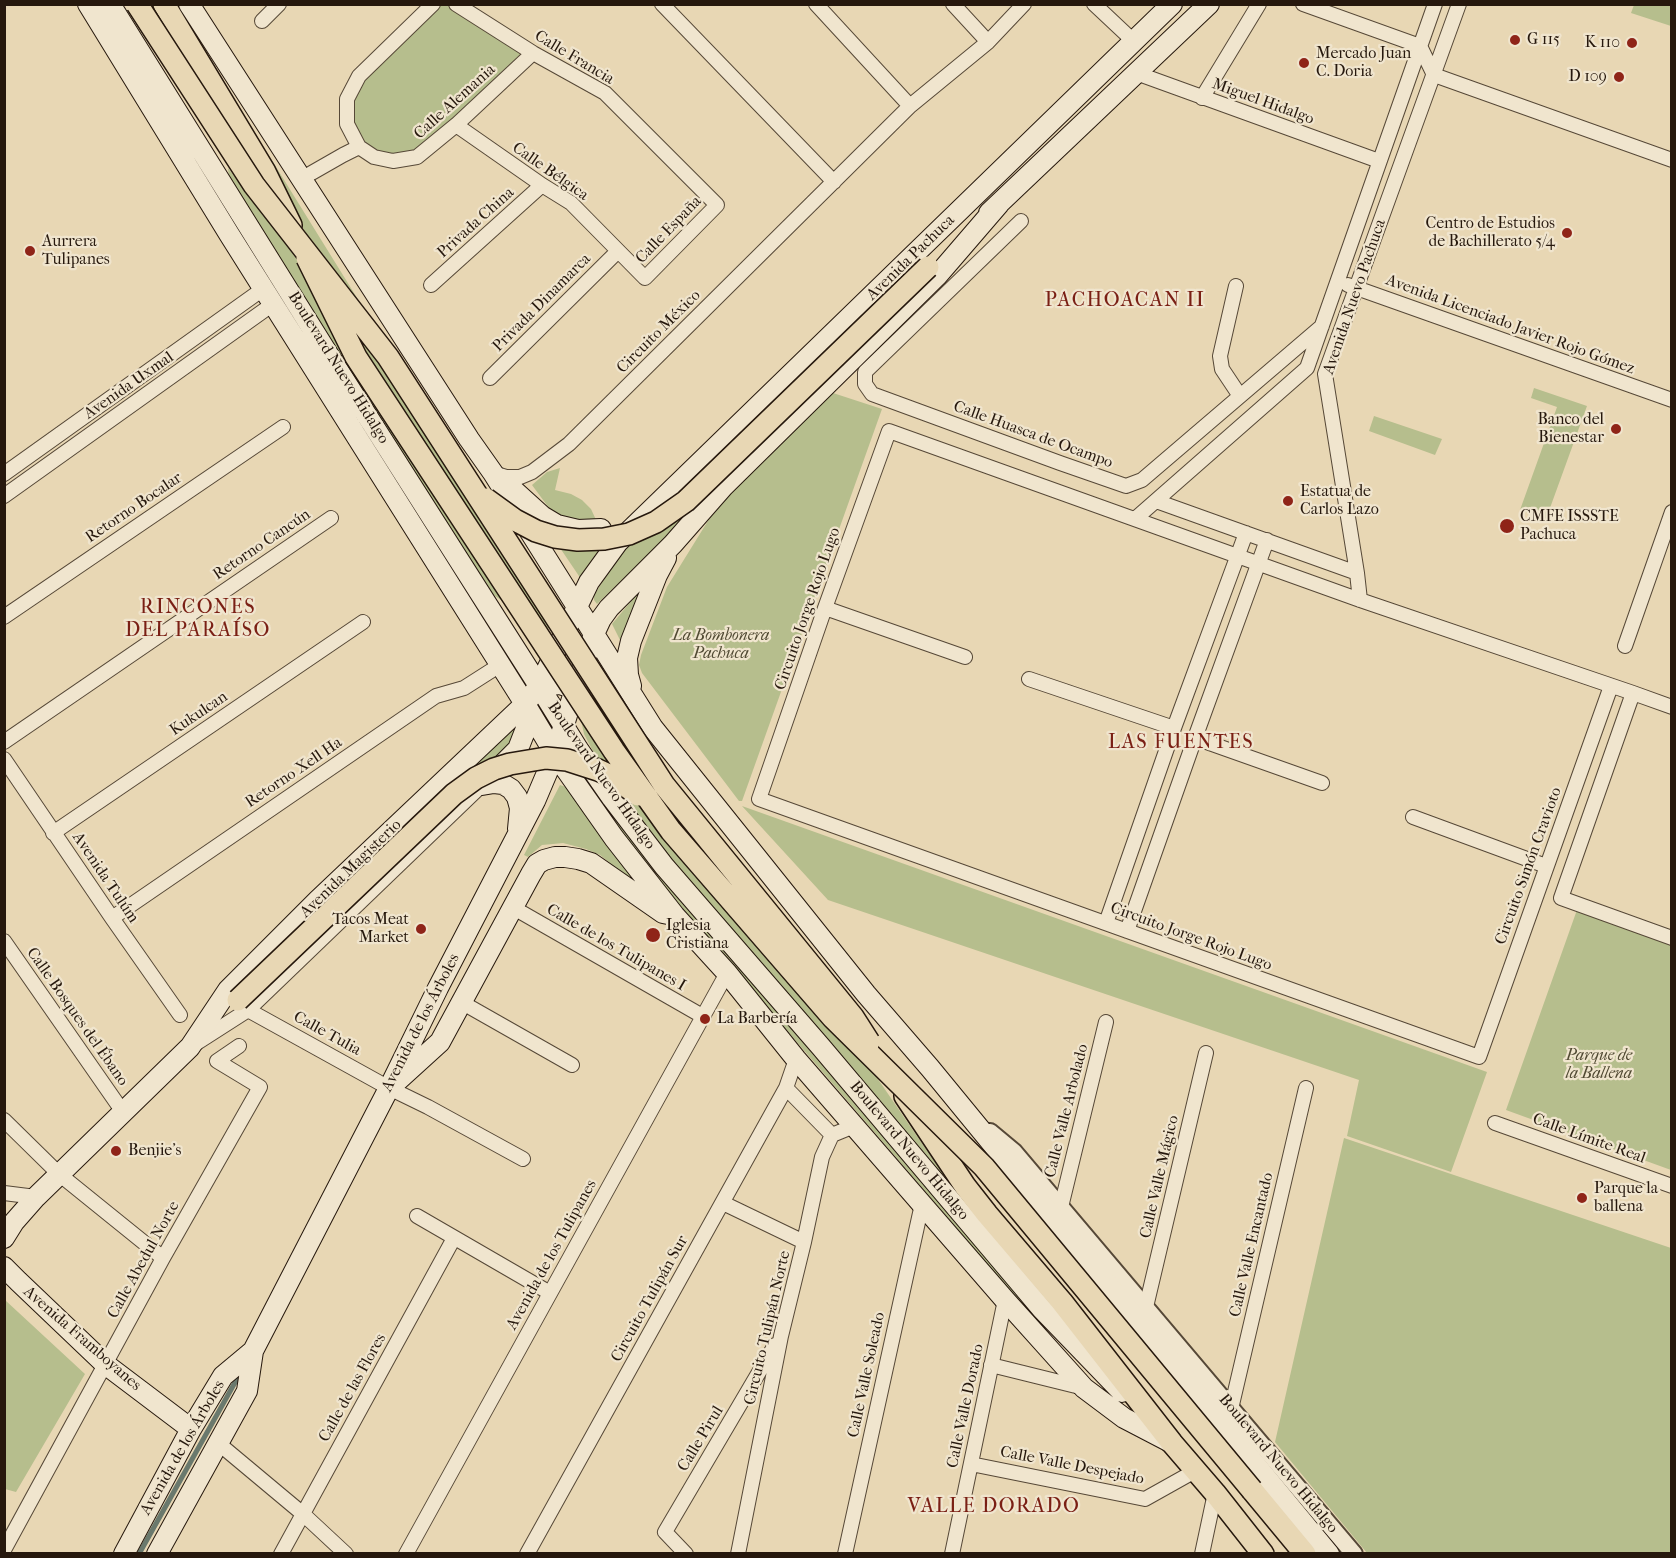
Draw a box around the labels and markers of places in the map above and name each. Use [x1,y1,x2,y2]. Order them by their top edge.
place label: G 115 [1527,30,1560,50]
marker: G 115 [1508,33,1522,47]
place label: K 110 [1585,33,1620,53]
marker: K 110 [1625,36,1639,50]
place label: Mercado Juan C. Doria [1316,44,1411,82]
marker: Mercado Juan C. Doria [1297,56,1311,70]
place label: D 109 [1569,67,1607,87]
marker: D 109 [1612,70,1626,84]
place label: Centro de Estudios de Bachillerato 5/4 [1425,214,1555,252]
marker: Centro de Estudios de Bachillerato 5/4 [1560,226,1574,240]
place label: Aurrera Tulipanes [42,232,110,270]
marker: Aurrera Tulipanes [23,244,37,258]
place label: Banco del Bienestar [1537,410,1604,448]
marker: Banco del Bienestar [1609,422,1623,436]
place label: Estatua de Carlos Lazo [1300,482,1379,520]
marker: Estatua de Carlos Lazo [1281,494,1295,508]
place label: CMFE ISSSTE Pachuca [1520,507,1619,545]
marker: CMFE ISSSTE Pachuca [1498,517,1516,535]
place label: Tacos Meat Market [332,910,409,948]
place label: Iglesia Cristiana [666,916,729,954]
marker: Tacos Meat Market [414,922,428,936]
marker: Iglesia Cristiana [644,926,662,944]
place label: La Barbería [717,1009,797,1029]
marker: La Barbería [698,1012,712,1026]
place label: Benjie's [128,1141,181,1161]
marker: Benjie's [109,1144,123,1158]
place label: Parque la ballena [1594,1179,1658,1217]
marker: Parque la ballena [1575,1191,1589,1205]

